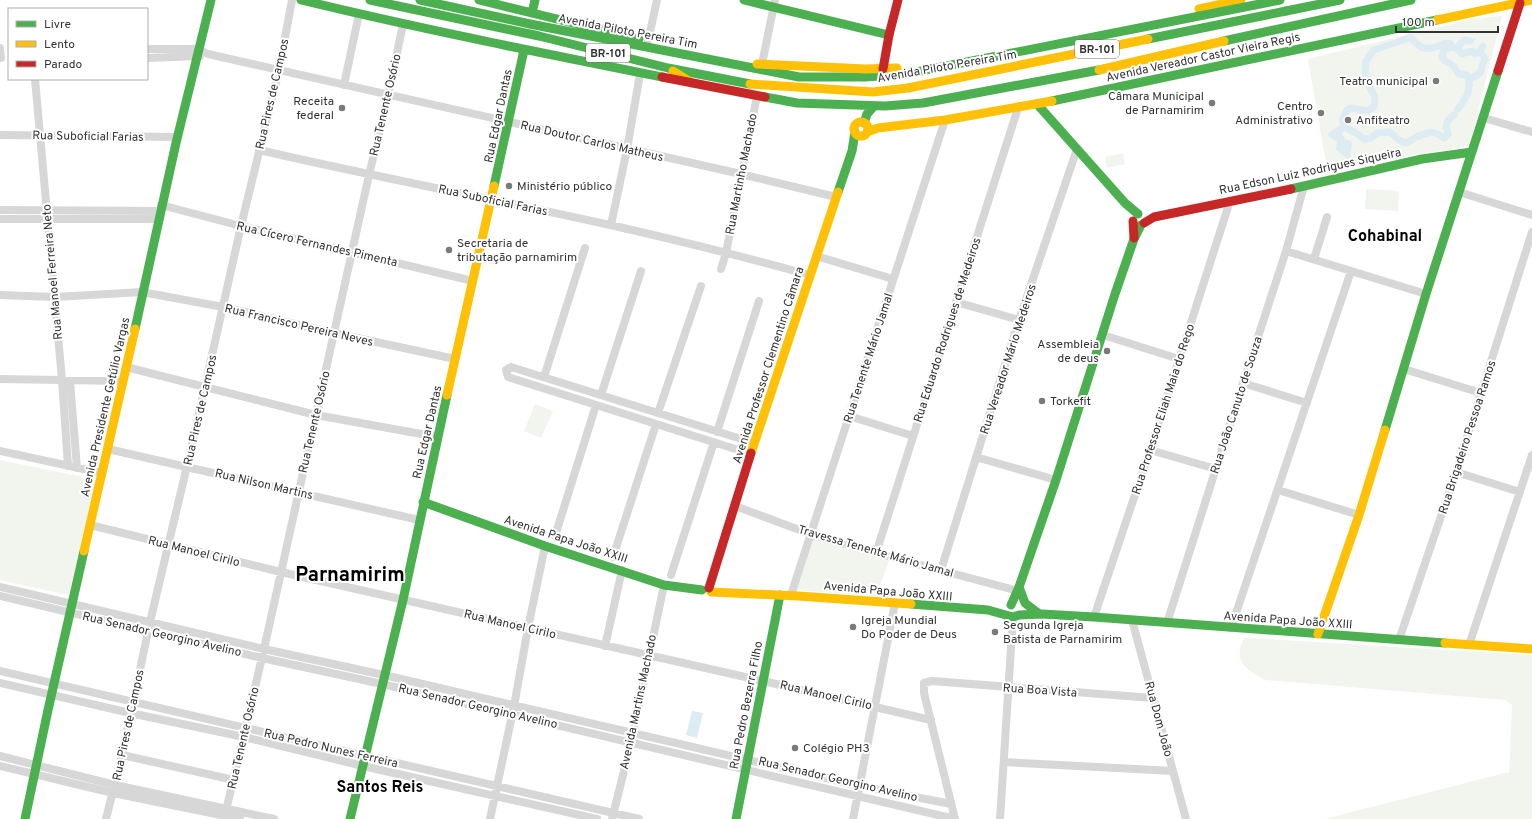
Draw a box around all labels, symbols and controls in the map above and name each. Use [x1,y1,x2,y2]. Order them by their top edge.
legend [8,8,148,80]
scale bar [1396,8,1498,34]
street label: Avenida Piloto Pereira Tim [557,11,699,53]
text: 100 m [1402,15,1435,31]
text: Livre [44,17,71,33]
street label: Avenida Vereador Castor Vieira Regis [1105,30,1302,86]
text: Lento [44,37,75,53]
street label: Rua Pires de Campos [252,37,294,151]
road number: BR-101 [1075,40,1119,58]
road number: BR-101 [586,44,630,62]
street label: Avenida Piloto Pereira Tim [876,47,1018,87]
street label: Rua Tenente Osório [366,52,406,158]
text: Parado [44,57,82,73]
street label: Rua Edgar Dantas [481,68,517,165]
place label: Teatro municipal [1339,74,1428,90]
marker: Teatro municipal [1431,76,1441,86]
place label: Câmara Municipal de Parnamirim [1108,89,1204,119]
place label: Receita federal [293,94,334,124]
marker: Câmara Municipal de Parnamirim [1207,98,1217,108]
place label: Centro Administrativo [1235,99,1313,129]
marker: Receita federal [337,103,347,113]
marker: Centro Administrativo [1316,108,1326,118]
street label: Rua Martinho Machado [722,112,762,236]
place label: Anfiteatro [1356,113,1410,129]
marker: Anfiteatro [1343,115,1353,125]
street label: Rua Doutor Carlos Matheus [519,118,665,166]
street label: Rua Suboficial Farias [32,128,144,146]
street label: Rua Edson Luiz Rodrigues Siqueira [1218,145,1403,199]
place label: Ministério público [517,179,613,195]
marker: Ministério público [504,181,514,191]
street label: Rua Suboficial Farias [437,182,549,220]
street label: Rua Manoel Ferreira Neto [39,203,67,340]
street label: Rua Cícero Fernandes Pimenta [235,219,399,271]
district label: Cohabinal [1348,227,1422,247]
place label: Secretaria de tributação parnamirim [457,236,577,266]
street label: Rua Eduardo Rodrigues de Medeiros [910,236,985,425]
marker: Secretaria de tributação parnamirim [444,245,454,255]
street label: Avenida Professor Clementino Câmara [730,265,808,466]
street label: Rua Vereador Mário Medeiros [977,282,1041,436]
street label: Rua Tenente Mário Jamal [840,291,897,425]
street label: Rua Francisco Pereira Neves [223,301,375,351]
street label: Avenida Presidente Getúlio Vargas [78,316,134,499]
street label: Rua Professor Eliah Maia do Rego [1129,322,1199,497]
street label: Rua João Canuto de Souza [1207,335,1267,476]
place label: Assembleia de deus [1037,337,1099,367]
marker: Assembleia de deus [1102,346,1112,356]
street label: Rua Pires de Campos [180,353,222,467]
street label: Rua Brigadeiro Pessoa Ramos [1436,358,1500,516]
street label: Rua Tenente Osório [295,369,335,475]
street label: Rua Edgar Dantas [409,384,447,481]
place label: Torkefit [1050,394,1091,410]
marker: Torkefit [1037,396,1047,406]
street label: Rua Nilson Martins [213,466,315,504]
street label: Avenida Papa João XXIII [502,512,630,568]
street label: Travessa Tenente Mário Jamal [796,522,955,582]
street label: Rua Manoel Cirilo [146,533,242,571]
district label: Parnamirim [295,563,405,589]
street label: Avenida Papa João XXIII [823,578,953,606]
street label: Rua Manoel Cirilo [462,607,558,643]
street label: Rua Senador Georgino Avelino [81,609,243,661]
street label: Avenida Papa João XXIII [1223,609,1353,633]
place label: Igreja Mundial Do Poder de Deus [861,613,957,643]
place label: Segunda Igreja Batista de Parnamirim [1003,618,1122,648]
marker: Igreja Mundial Do Poder de Deus [848,622,858,632]
marker: Segunda Igreja Batista de Parnamirim [990,627,1000,637]
street label: Avenida Martins Machado [617,633,661,771]
street label: Rua Pedro Bezerra Filho [727,639,767,771]
street label: Rua Pires de Campos [109,668,149,782]
street label: Rua Manoel Cirilo [778,678,874,714]
street label: Rua Boa Vista [1002,680,1078,702]
street label: Rua Dom João [1140,680,1176,759]
street label: Rua Senador Georgino Avelino [397,681,559,733]
street label: Rua Tenente Osório [224,685,264,791]
street label: Rua Pedro Nunes Ferreira [262,726,399,772]
place label: Colégio PH3 [803,741,870,757]
marker: Colégio PH3 [790,743,800,753]
street label: Rua Senador Georgino Avelino [757,754,919,806]
district label: Santos Reis [337,778,424,798]

